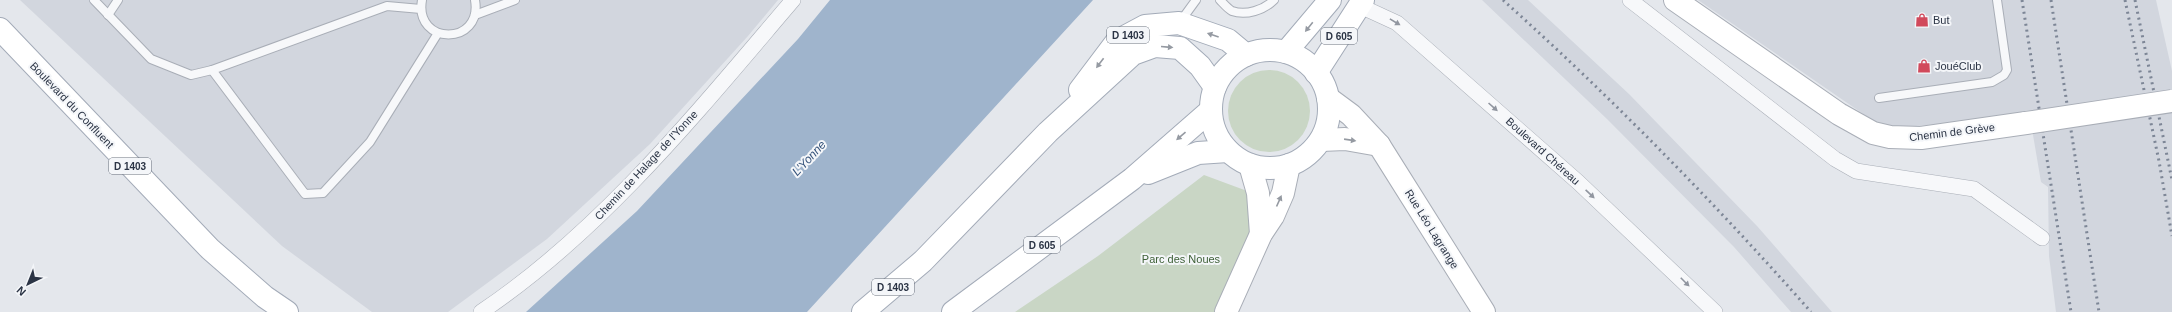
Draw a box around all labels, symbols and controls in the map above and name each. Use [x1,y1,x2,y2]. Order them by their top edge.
shop icon: But [1914,12,1930,28]
place label: But [1933,14,1950,26]
one-way arrow [1389,19,1401,26]
one-way arrow [1304,21,1313,32]
road number: D 1403 [1107,27,1149,43]
road number: D 605 [1321,28,1357,44]
one-way arrow [1207,32,1219,38]
one-way arrow [1161,43,1173,50]
one-way arrow [1096,58,1104,68]
shop icon: JouéClub [1916,58,1932,74]
street label: Boulevard du Confluent [28,59,116,151]
place label: JouéClub [1935,60,1981,72]
one-way arrow [1488,103,1498,112]
street label: Chemin de Halage de l'Yonne [592,108,700,222]
street label: Boulevard Chéreau [1504,115,1582,187]
street label: Chemin de Grève [1908,121,1996,143]
one-way arrow [1176,131,1186,141]
water label: L'Yonne [789,137,829,179]
one-way arrow [1344,137,1356,143]
road number: D 1403 [109,158,151,174]
street label: Rue Léo Lagrange [1403,187,1461,271]
one-way arrow [1585,189,1595,199]
one-way arrow [1277,195,1283,207]
road number: D 605 [1024,237,1060,253]
park label: Parc des Noues [1142,253,1221,265]
north arrow [8,264,48,304]
one-way arrow [1680,278,1690,287]
road number: D 1403 [872,279,914,295]
text: N [14,284,28,298]

